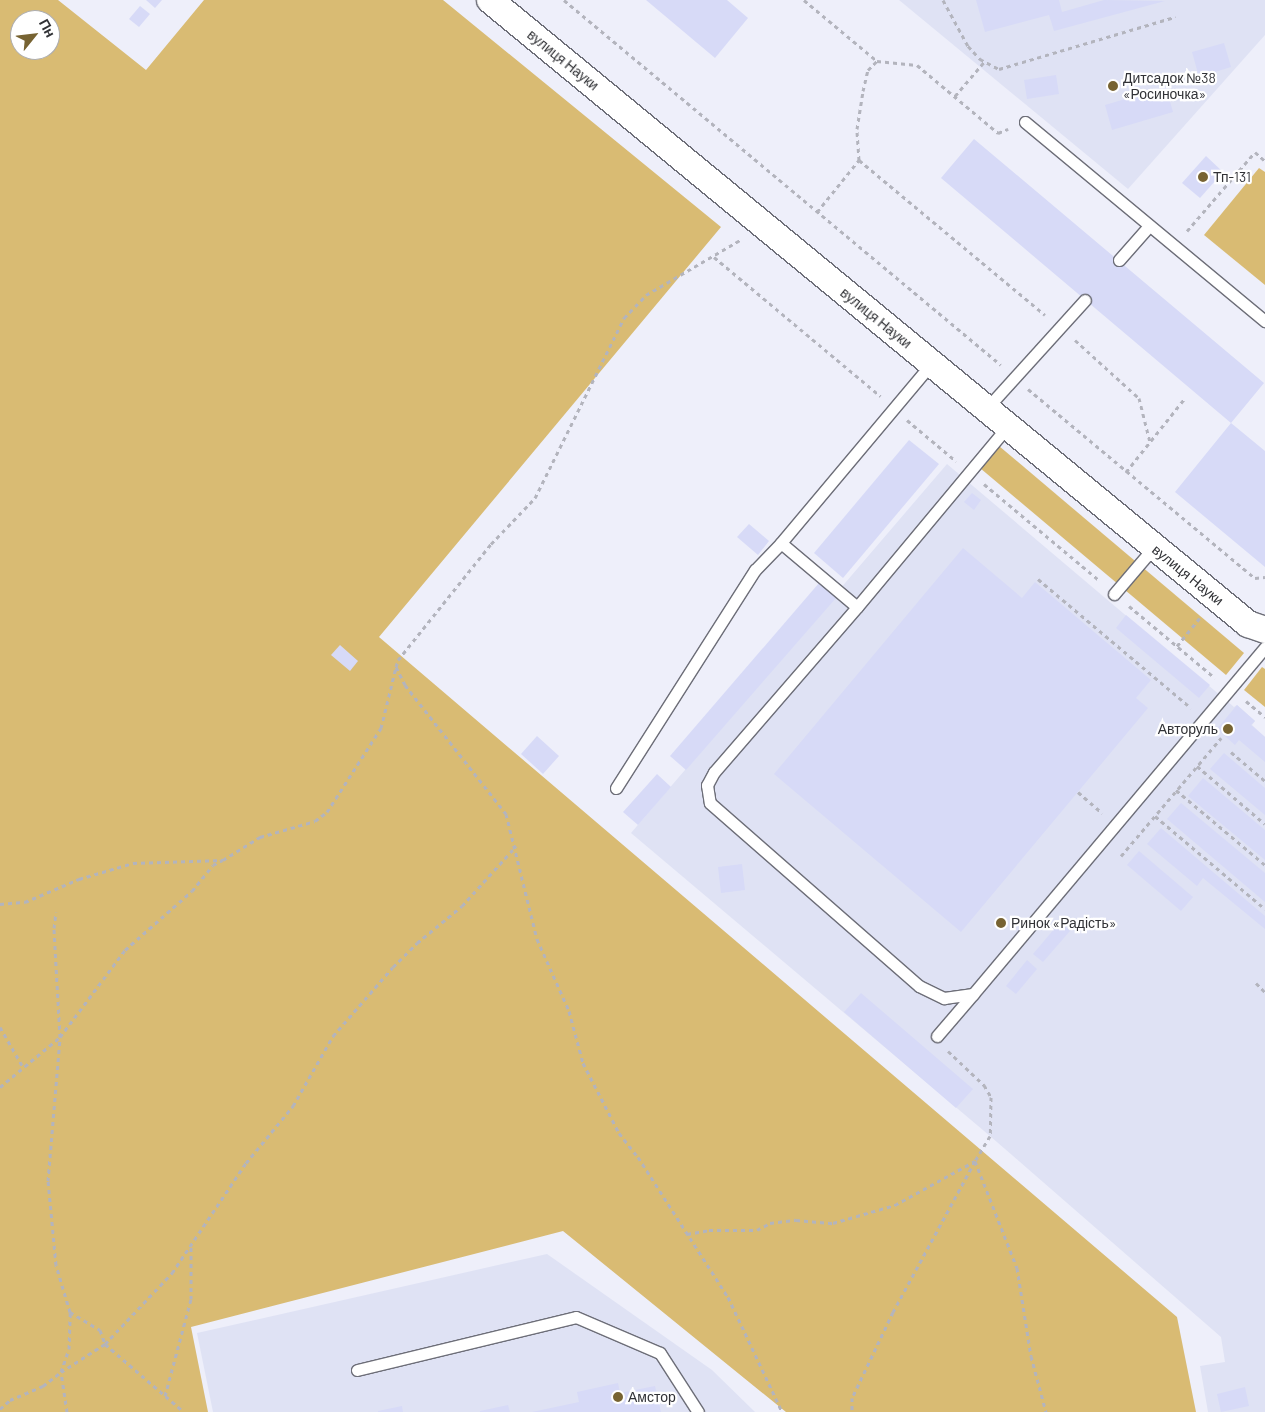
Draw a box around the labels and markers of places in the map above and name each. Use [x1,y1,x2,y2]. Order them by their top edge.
place label: Дитсадок №38 «Росиночка» [1123,70,1216,102]
marker: Дитсадок №38 «Росиночка» [1107,80,1119,92]
place label: Тп-131 [1213,169,1251,185]
marker: Тп-131 [1197,171,1209,183]
place label: Авторуль [1158,721,1218,737]
marker: Авторуль [1222,723,1234,735]
place label: Ринок «Радість» [1011,915,1116,931]
marker: Ринок «Радість» [995,917,1007,929]
place label: Амстор [628,1389,676,1405]
marker: Амстор [612,1391,624,1403]

